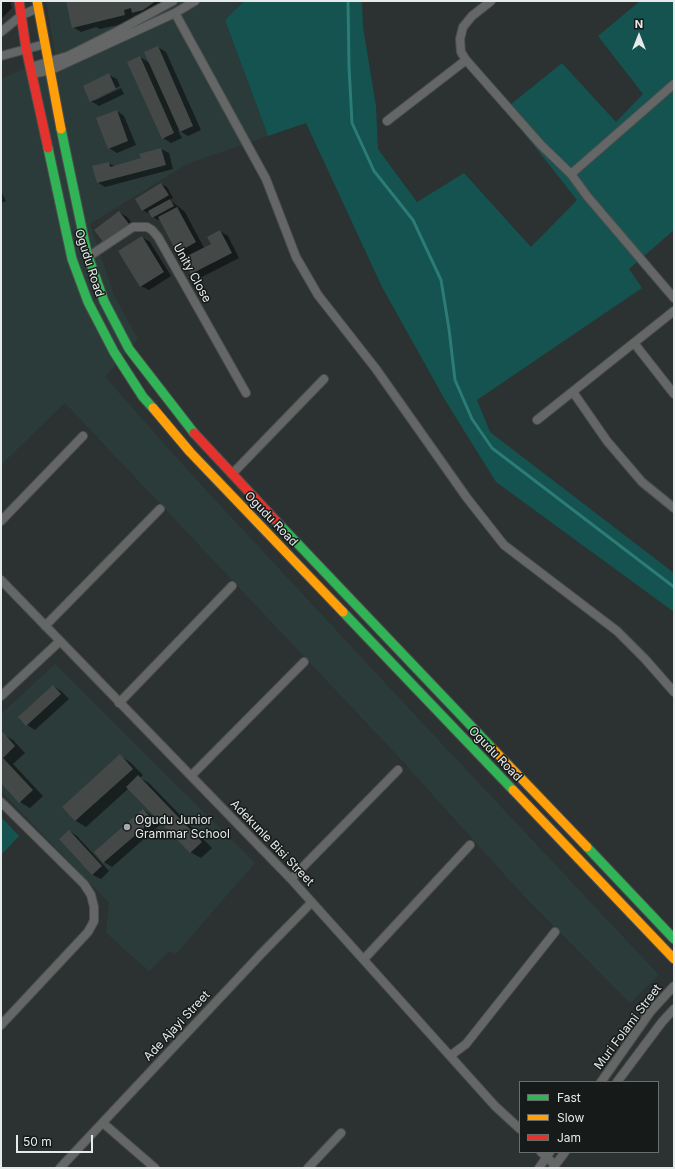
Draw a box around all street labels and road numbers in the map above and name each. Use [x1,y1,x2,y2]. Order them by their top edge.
street label: Ogudu Road [71,227,107,299]
street label: Unity Close [170,241,214,305]
street label: Ogudu Road [241,489,301,549]
street label: Ogudu Road [465,724,525,784]
street label: Adekunle Bisi Street [227,797,317,889]
street label: Muri Folami Street [591,982,665,1072]
street label: Ade Ajayi Street [141,988,213,1064]

